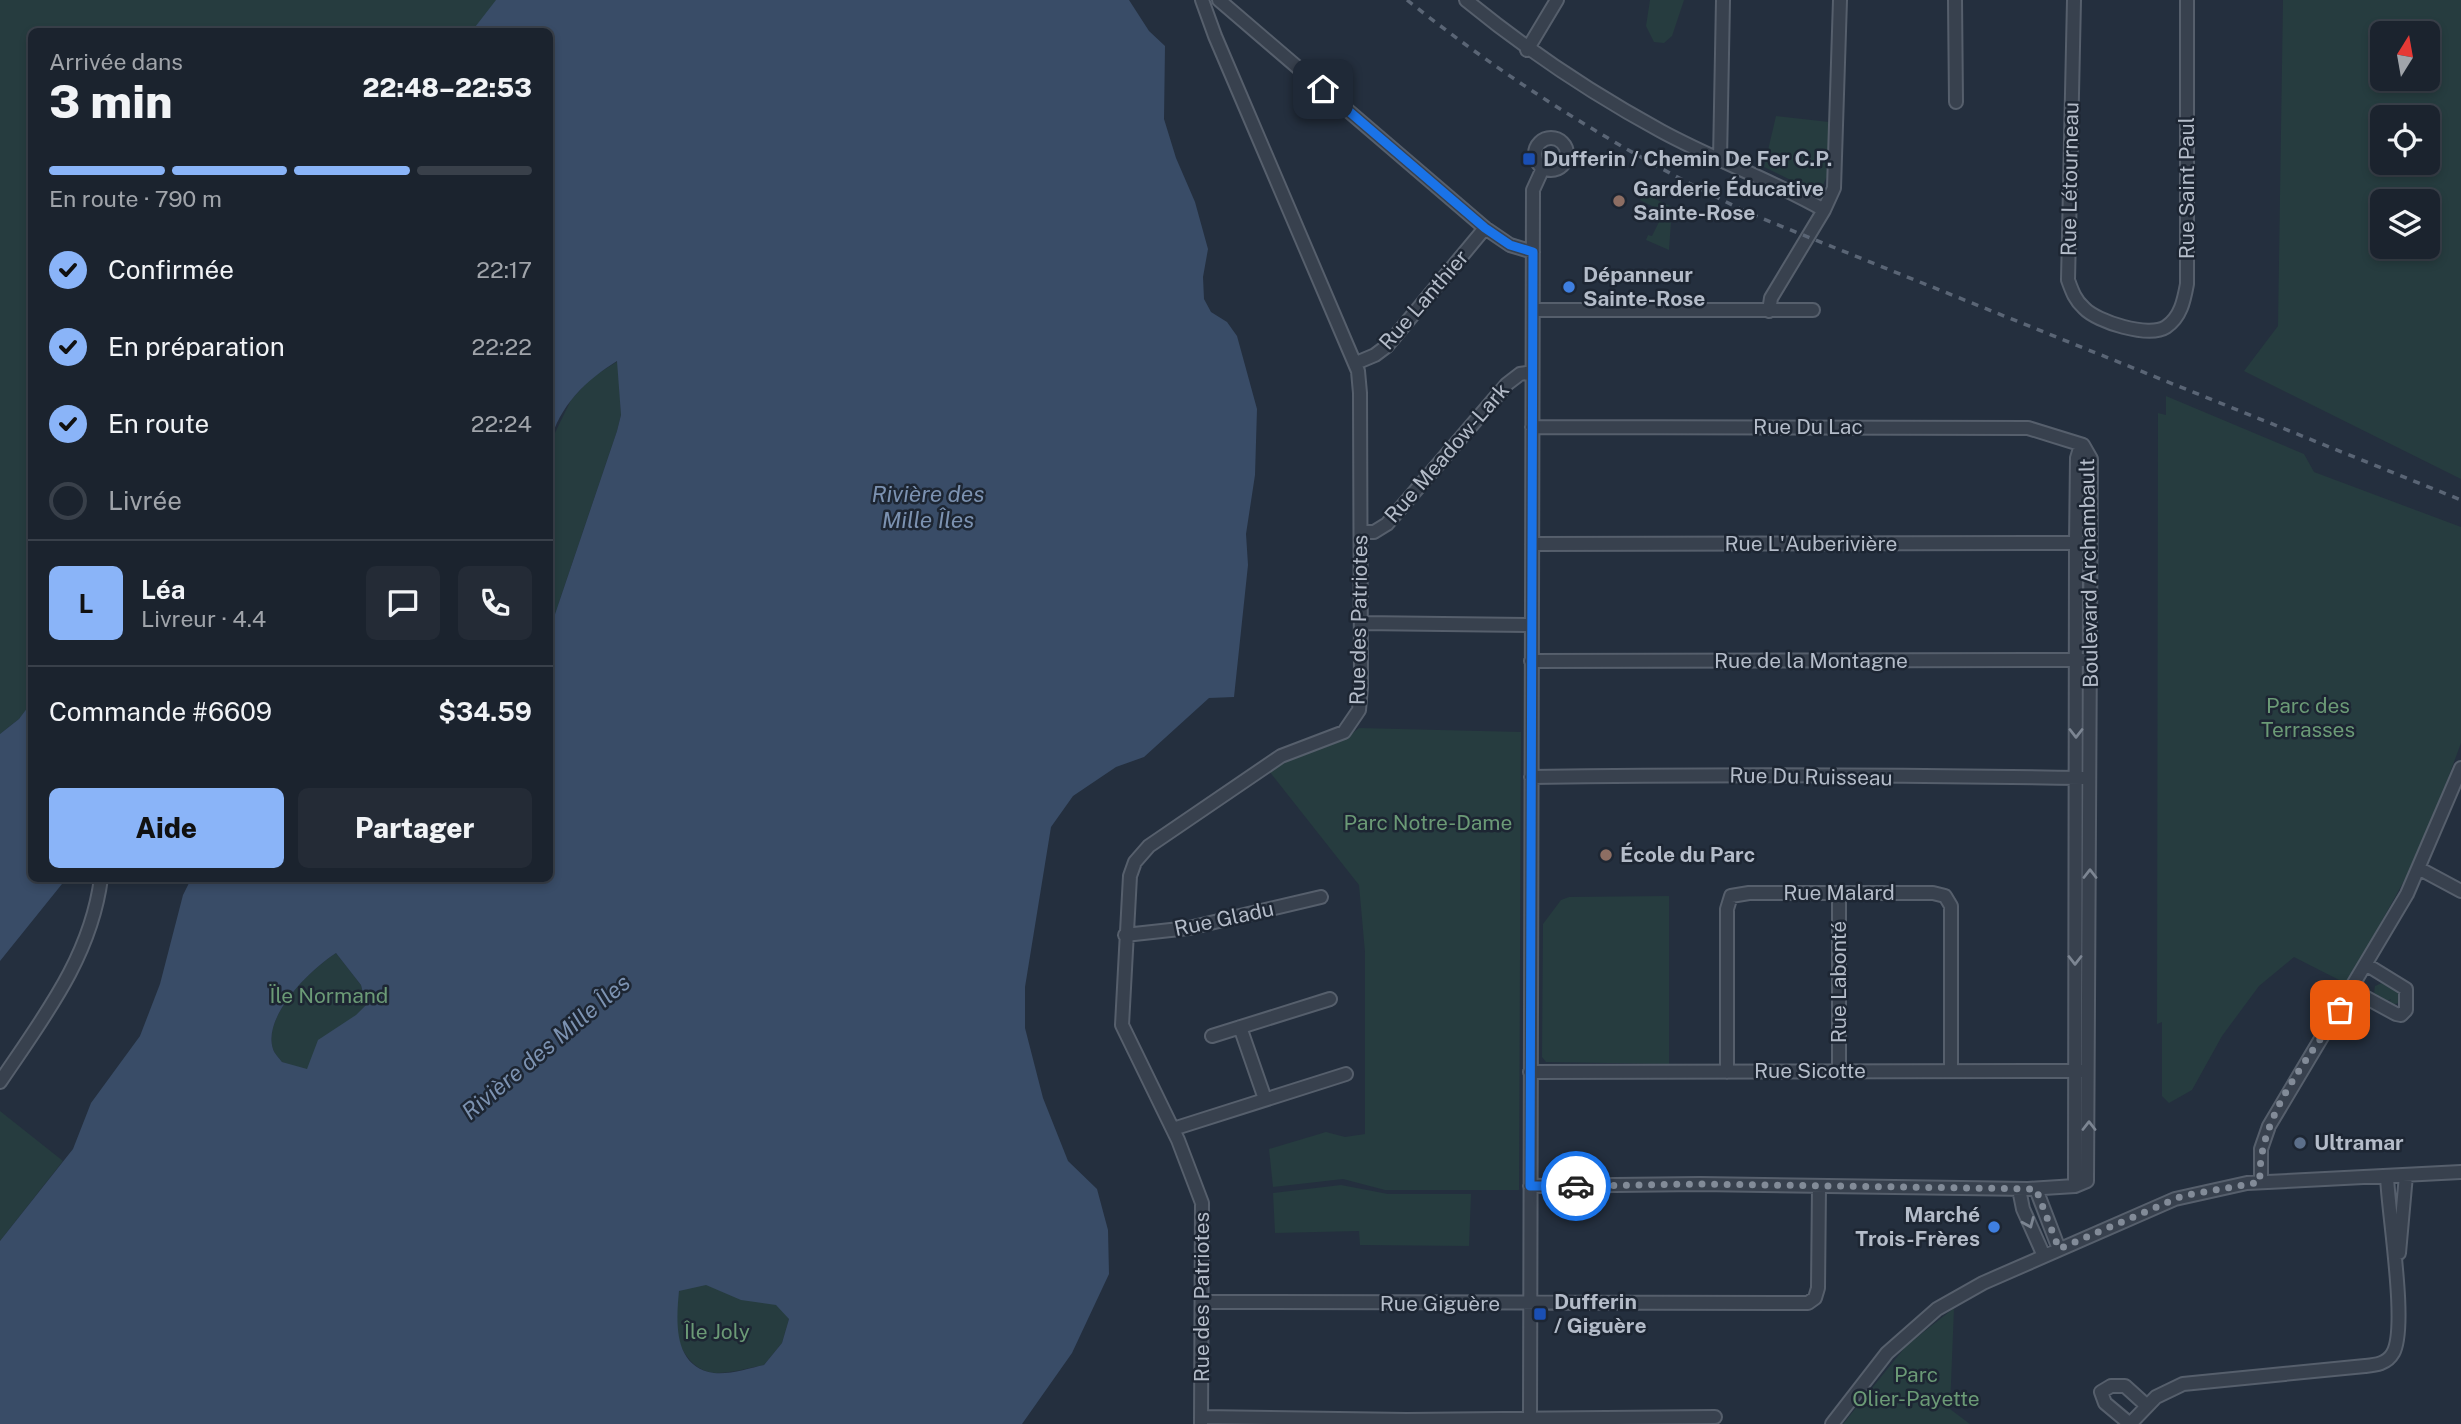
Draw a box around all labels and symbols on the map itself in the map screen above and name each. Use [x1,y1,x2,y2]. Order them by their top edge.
north arrow [2370,21,2440,91]
pin [1293,59,1353,119]
street label: Rue Létourneau [2056,102,2083,256]
street label: Rue Saint Paul [2174,117,2199,259]
place label: Dufferin / Chemin De Fer C.P. [1543,146,1832,171]
marker: Dufferin / Chemin De Fer C.P. [1521,151,1537,167]
place label: Garderie Éducative Sainte-Rose [1633,176,1824,225]
marker: Garderie Éducative Sainte-Rose [1611,193,1627,209]
street label: Rue Lanthier [1374,245,1474,355]
place label: Dépanneur Sainte-Rose [1583,262,1705,311]
marker: Dépanneur Sainte-Rose [1561,279,1577,295]
street label: Rue Meadow-Lark [1379,378,1514,528]
street label: Rue Du Lac [1753,414,1863,439]
street label: Boulevard Archambault [2074,458,2103,688]
water label: Rivière des Mille Îles [872,480,984,533]
street label: Rue L'Auberivière [1725,531,1897,556]
street label: Rue des Patriotes [1345,535,1372,705]
street label: Rue de la Montagne [1714,648,1908,673]
park label: Parc des Terrasses [2261,693,2355,742]
one-way arrow [2068,728,2084,739]
street label: Rue Du Ruisseau [1729,763,1893,790]
park label: Parc Notre-Dame [1344,810,1512,835]
place label: École du Parc [1620,842,1755,867]
marker: École du Parc [1598,847,1614,863]
one-way arrow [2082,868,2098,879]
street label: Rue Malard [1783,880,1895,905]
street label: Rue Gladu [1172,896,1276,941]
street label: Rue Labonté [1826,921,1851,1043]
one-way arrow [2067,956,2083,966]
water label: Rivière des Mille Îles [456,968,635,1125]
pin [2310,980,2370,1040]
park label: Ïle Normand [269,983,388,1008]
street label: Rue Sicotte [1754,1058,1866,1083]
one-way arrow [2081,1120,2097,1131]
place label: Ultramar [2314,1130,2404,1155]
marker: Ultramar [2292,1135,2308,1151]
courier [1541,1151,1611,1221]
place label: Marché Trois-Frères [1855,1202,1980,1251]
street label: Rue des Patriotes [1189,1212,1214,1382]
one-way arrow [2021,1216,2035,1228]
marker: Marché Trois-Frères [1986,1219,2002,1235]
place label: Dufferin / Giguère [1554,1289,1647,1338]
street label: Rue Giguère [1380,1291,1500,1316]
marker: Dufferin / Giguère [1532,1306,1548,1322]
park label: Île Joly [683,1319,750,1344]
park label: Parc Olier-Payette [1852,1362,1980,1411]

